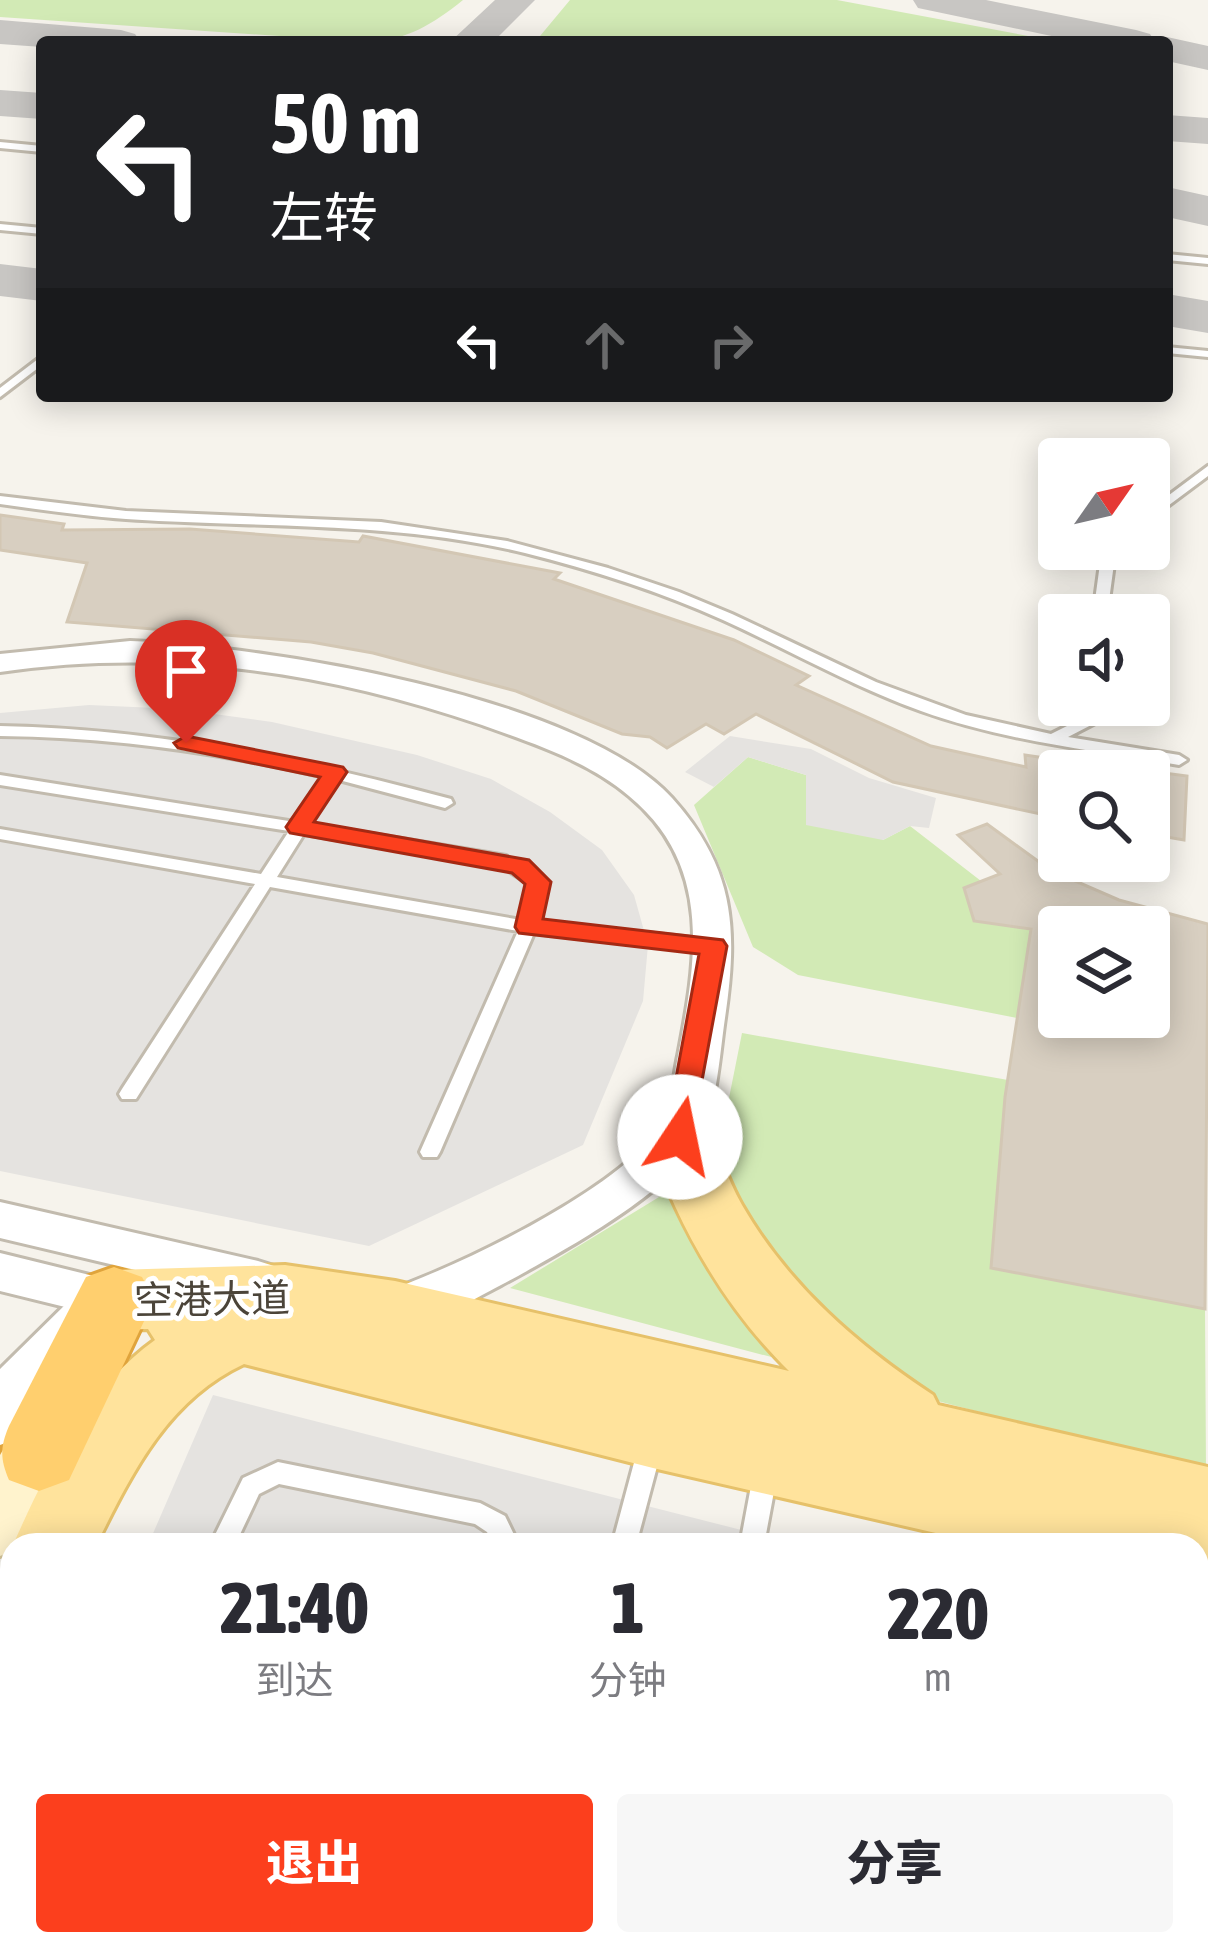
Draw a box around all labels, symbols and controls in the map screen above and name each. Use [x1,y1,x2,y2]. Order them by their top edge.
text: 50 m [270,75,421,171]
icon: left [72,84,228,240]
text: 左转 [270,187,378,248]
icon: left [446,312,512,378]
icon: ahead [572,312,638,378]
icon: right [698,312,764,378]
north arrow [1038,438,1170,570]
map controls [1038,438,1170,1038]
button: sound [1038,594,1170,726]
pin [135,620,237,743]
icon: arrive [153,638,219,704]
button: search [1038,750,1170,882]
button: layers [1038,906,1170,1038]
position arrow [617,1074,743,1200]
street label: 空港大道 [134,1276,290,1322]
text: 21:40 [220,1566,369,1648]
text: 1 [611,1566,645,1648]
text: 220 [887,1572,989,1654]
text: m [924,1655,952,1699]
text: 到达 [255,1658,333,1702]
text: 分钟 [589,1658,667,1702]
button: 退出 [36,1794,593,1932]
button: 分享 [617,1794,1173,1932]

